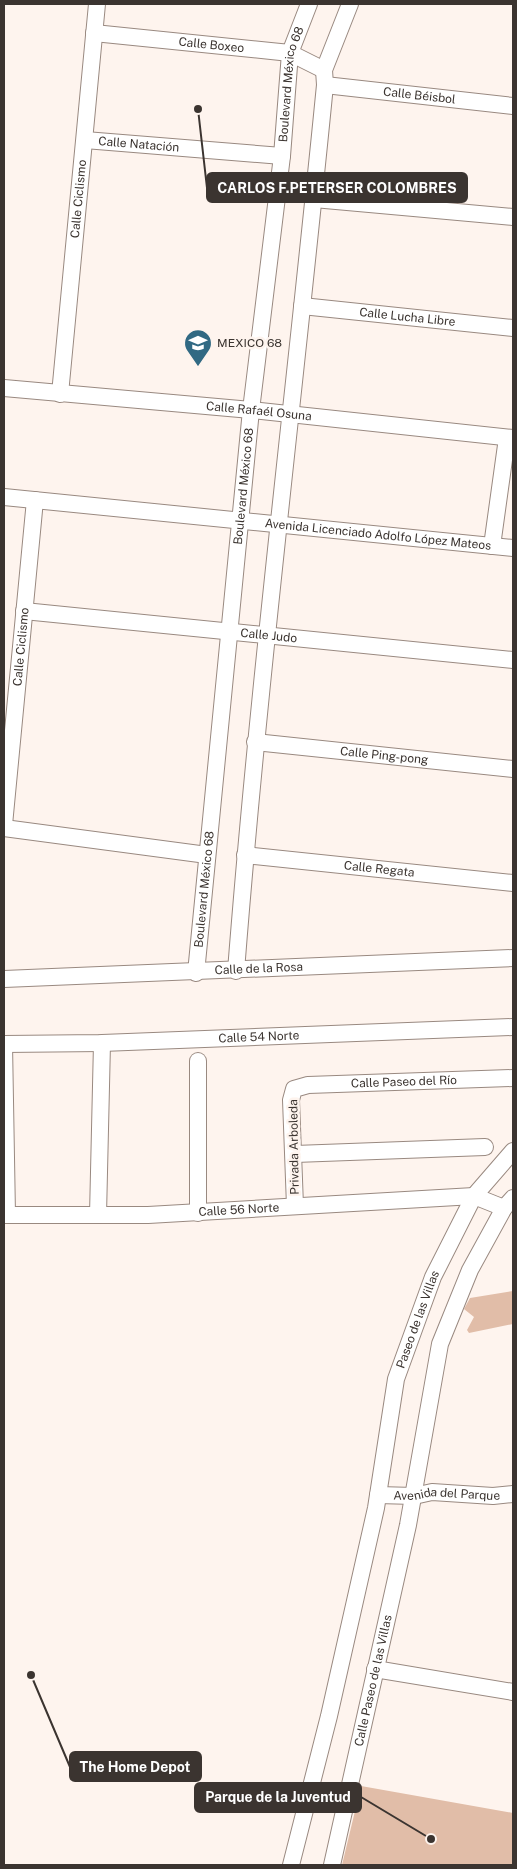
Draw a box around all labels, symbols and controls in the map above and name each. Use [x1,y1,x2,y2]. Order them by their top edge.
street label: Boulevard México 68 [276,24,307,143]
street label: Calle Boxeo [178,35,245,55]
street label: Calle Béisbol [382,85,457,107]
street label: Calle Natación [98,134,180,155]
street label: Calle Ciclismo [68,159,89,239]
callout: CARLOS F.PETERSER COLOMBRES [207,173,467,202]
text: CARLOS F.PETERSER COLOMBRES [217,180,457,196]
street label: Calle Lucha Libre [359,305,456,329]
school or university icon: MEXICO 68 [183,328,213,367]
place label: MEXICO 68 [217,336,282,350]
street label: Calle Rafaél Osuna [206,399,312,423]
street label: Boulevard México 68 [231,427,256,545]
street label: Avenida Licenciado Adolfo López Mateos [264,516,492,553]
street label: Calle Ciclismo [10,607,32,687]
street label: Calle Judo [240,626,298,645]
street label: Calle Ping-pong [339,744,429,767]
street label: Boulevard México 68 [192,830,217,948]
street label: Calle Regata [343,858,415,880]
street label: Calle de la Rosa [214,960,303,977]
street label: Calle 54 Norte [218,1028,300,1045]
street label: Calle Paseo del Río [351,1073,457,1091]
street label: Privada Arboleda [286,1099,302,1195]
street label: Calle 56 Norte [198,1200,280,1219]
street label: Paseo de las Villas [393,1268,442,1370]
street label: Avenida del Parque [393,1485,501,1503]
street label: Calle Paseo de las Villas [352,1614,395,1748]
callout: The Home Depot [70,1752,201,1781]
text: The Home Depot [80,1759,191,1775]
callout: Parque de la Juventud [195,1783,361,1812]
text: Parque de la Juventud [205,1789,351,1805]

